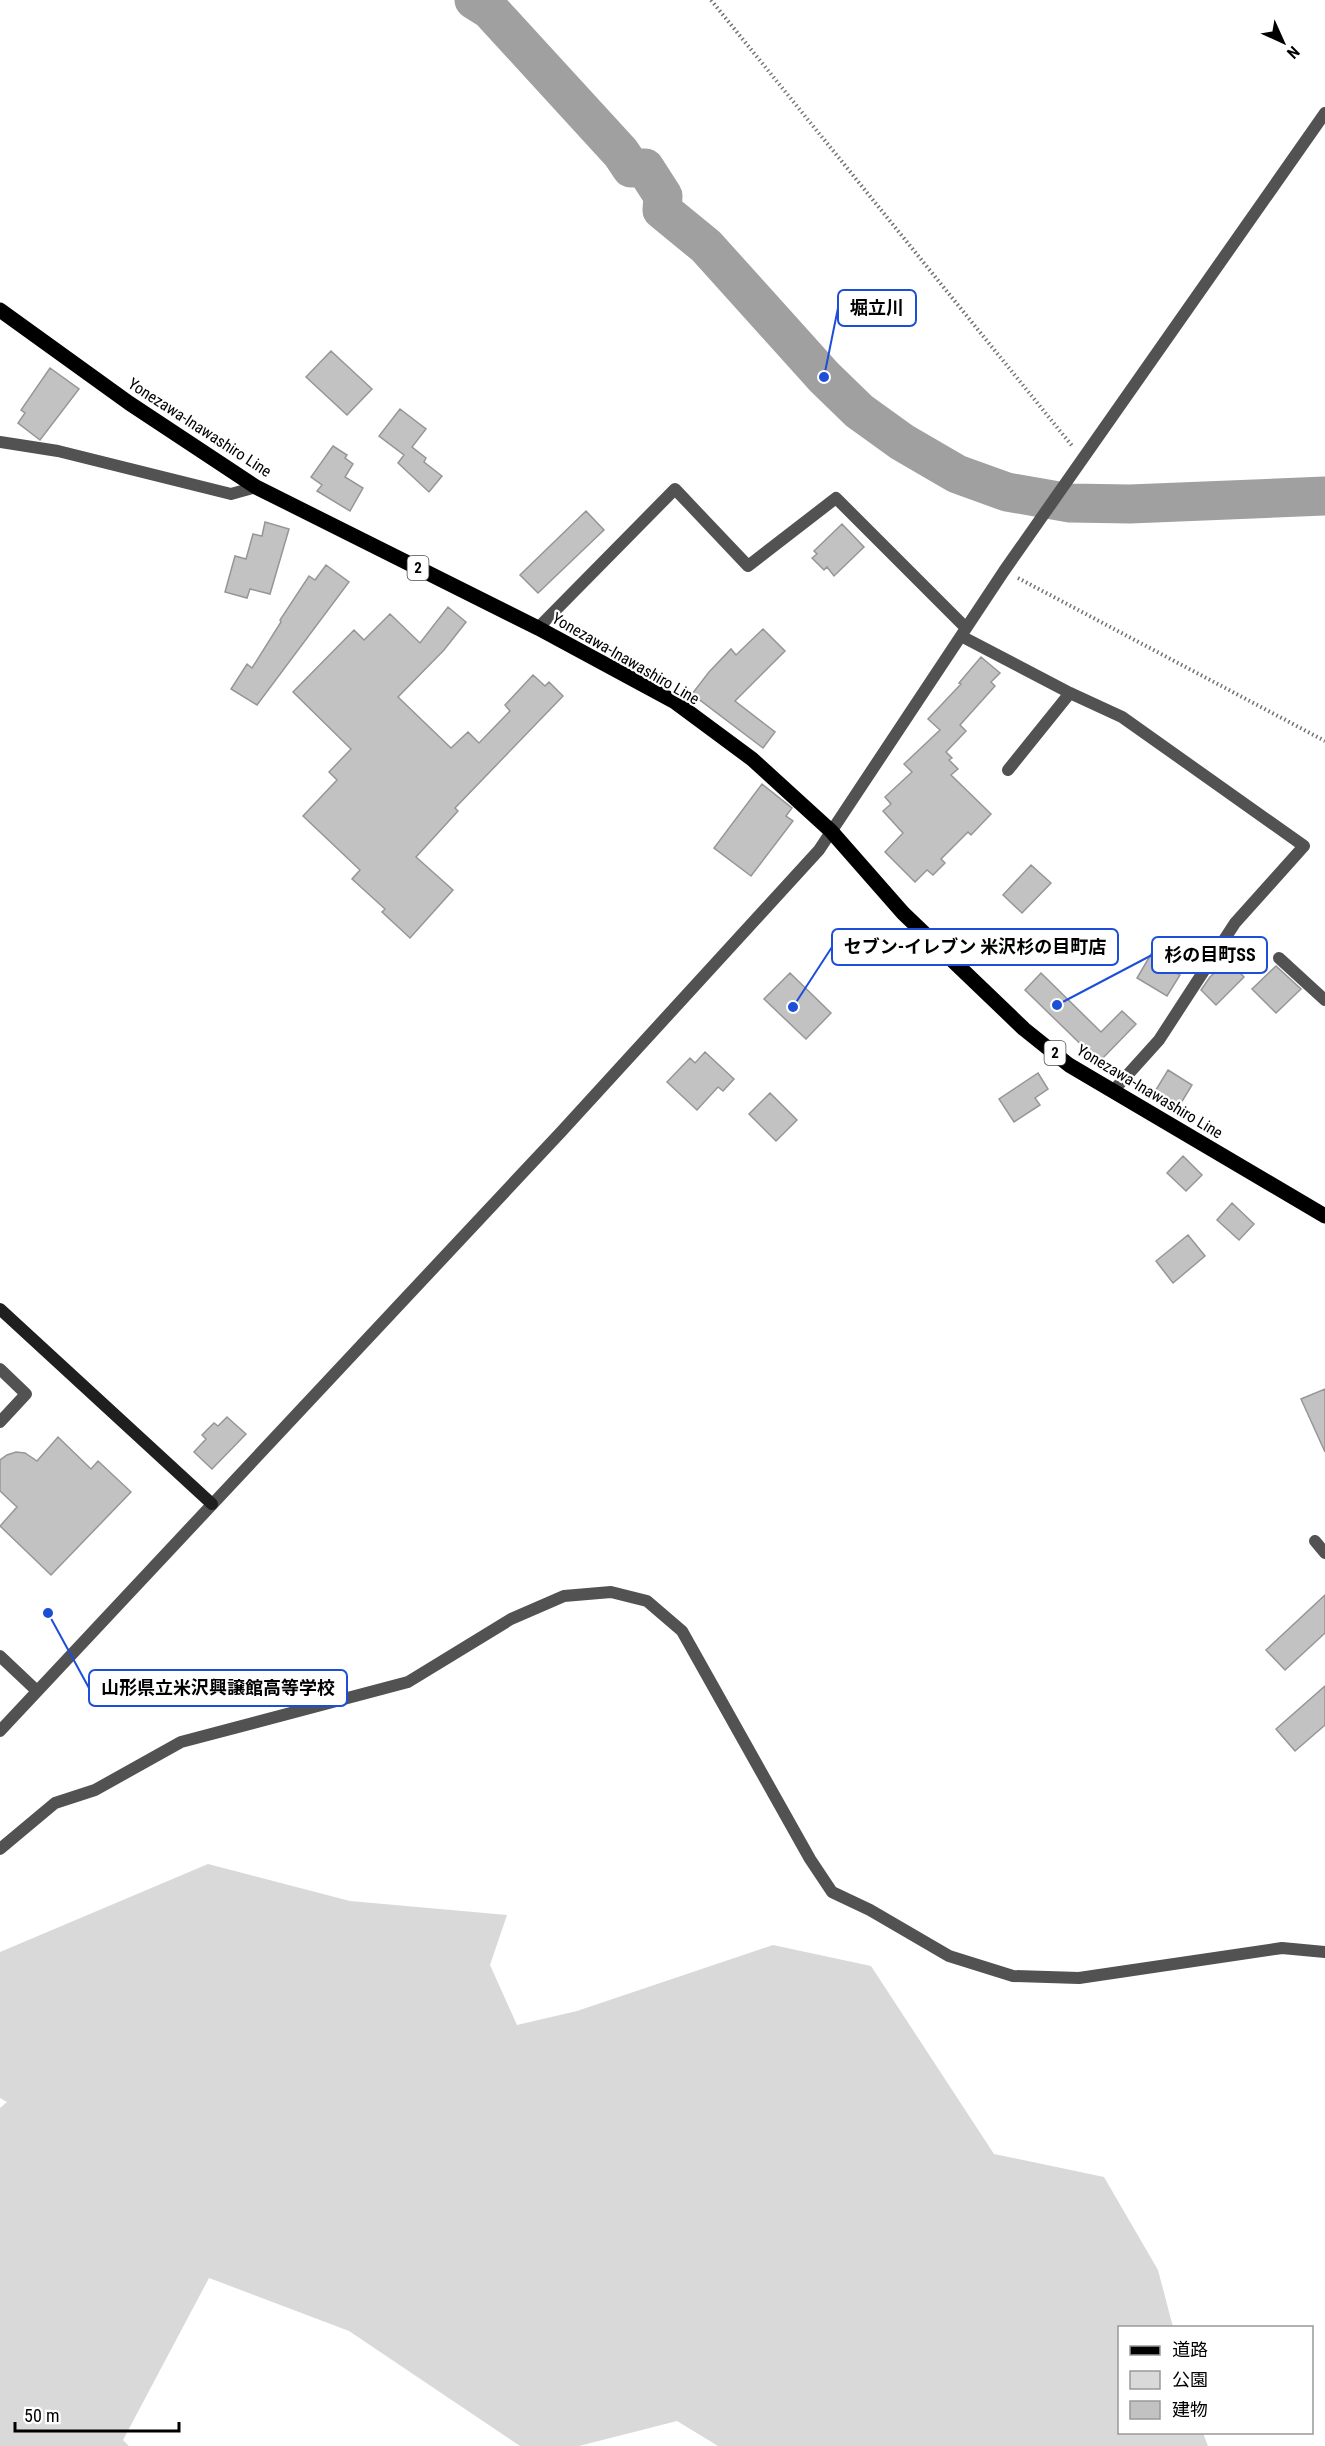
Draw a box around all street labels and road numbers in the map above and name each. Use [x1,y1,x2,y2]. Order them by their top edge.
street label: Yonezawa-Inawashiro Line [125,374,275,481]
road number: 2 [408,556,428,580]
street label: Yonezawa-Inawashiro Line [549,608,703,708]
street label: Yonezawa-Inawashiro Line [1073,1040,1226,1143]
road number: 2 [1044,1041,1066,1065]

